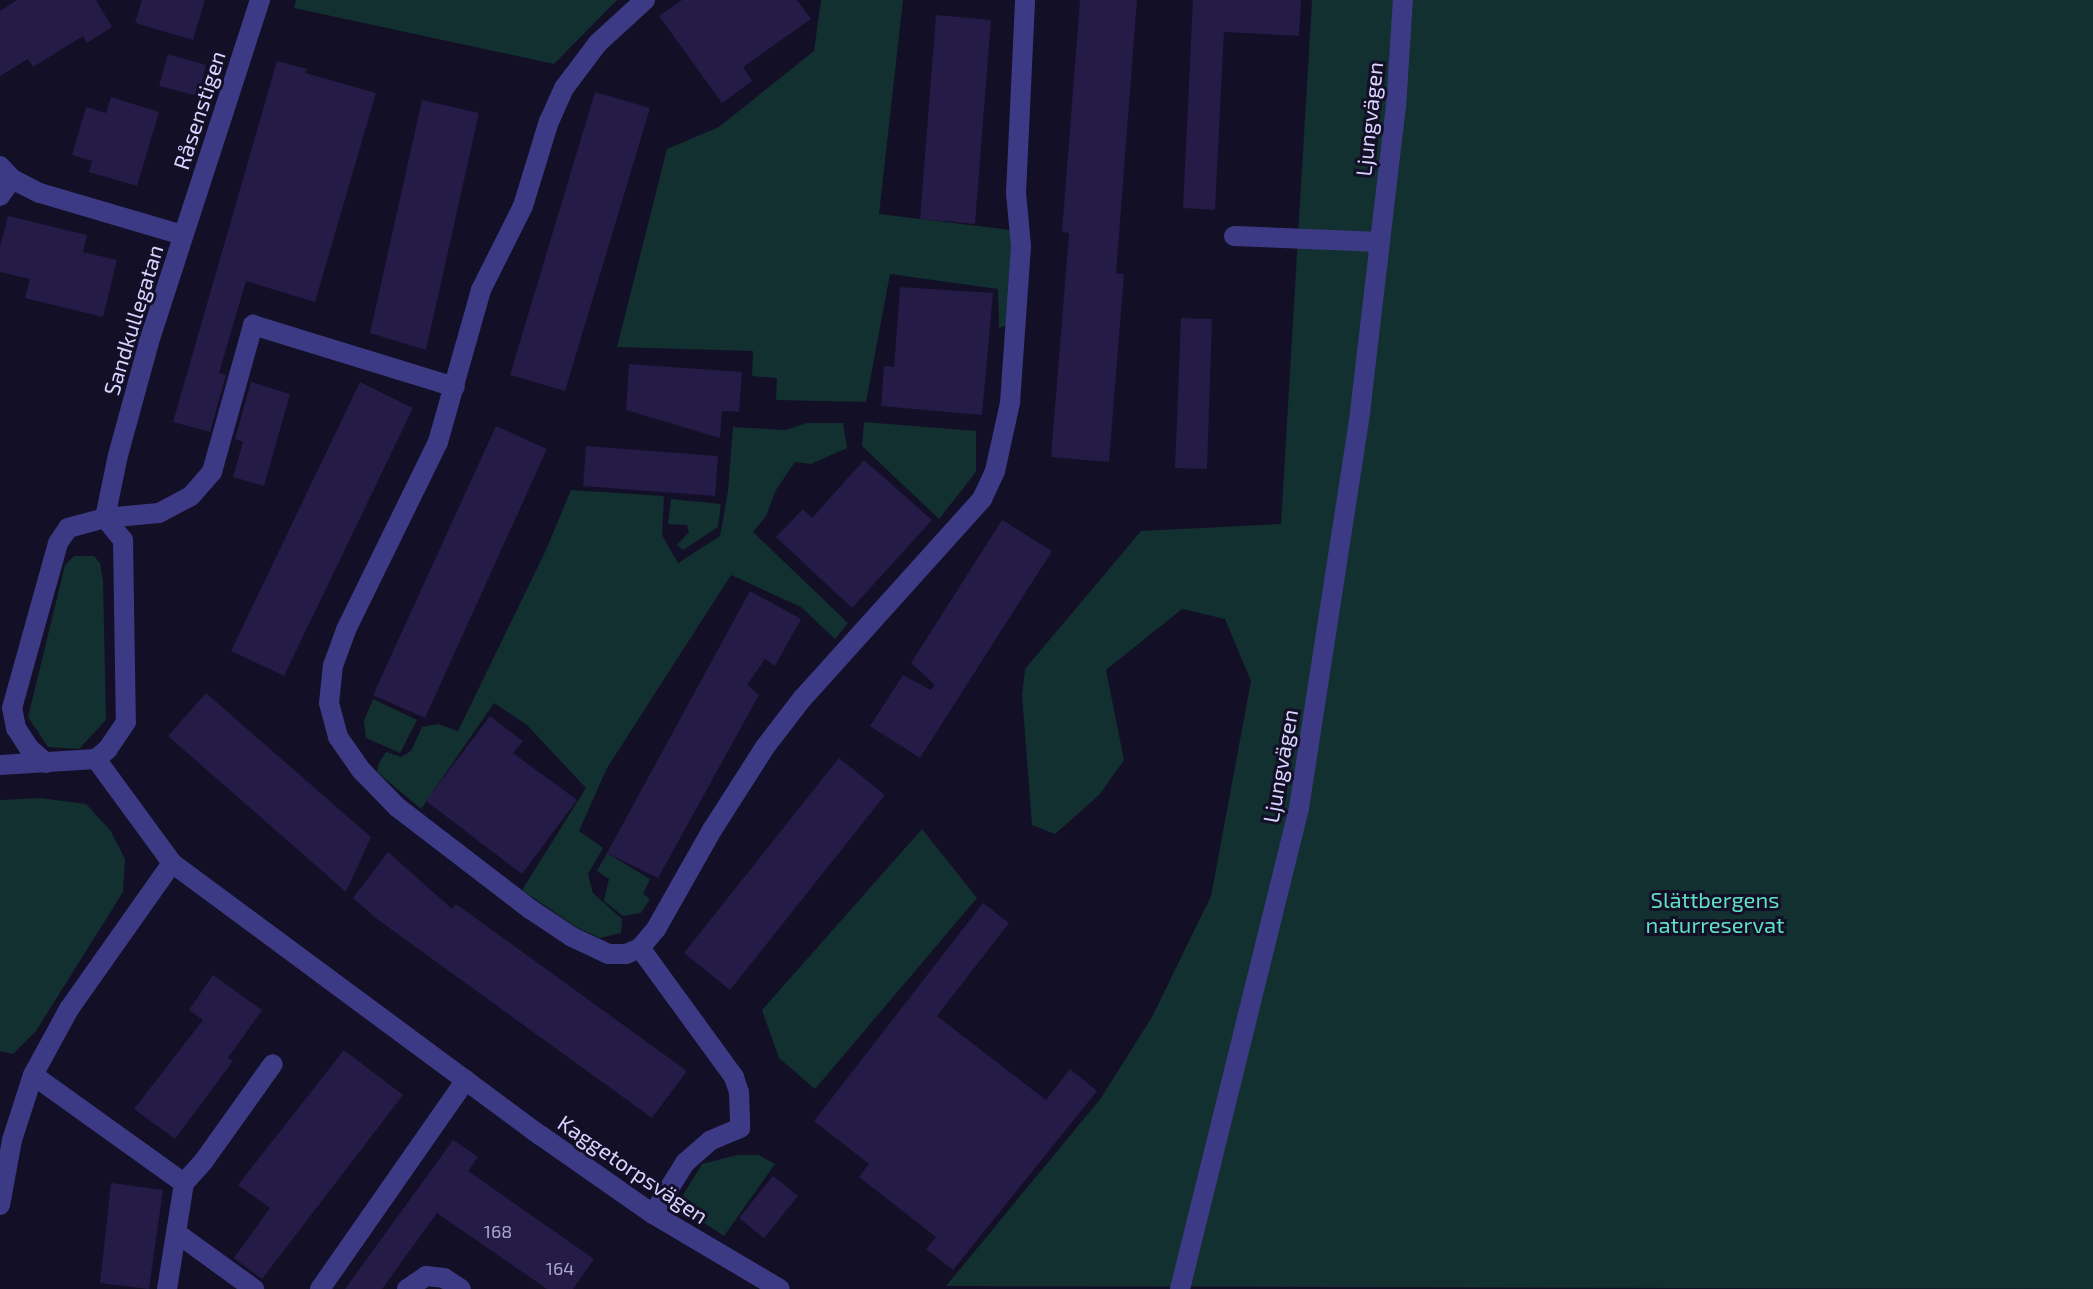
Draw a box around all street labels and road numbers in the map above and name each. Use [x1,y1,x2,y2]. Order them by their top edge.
street label: Råsenstigen [167,47,231,173]
street label: Ljungvägen [1350,61,1388,177]
street label: Sandkullegatan [98,242,168,398]
street label: Ljungvägen [1257,707,1303,825]
street label: Kaggetorpsvägen [553,1109,713,1229]

